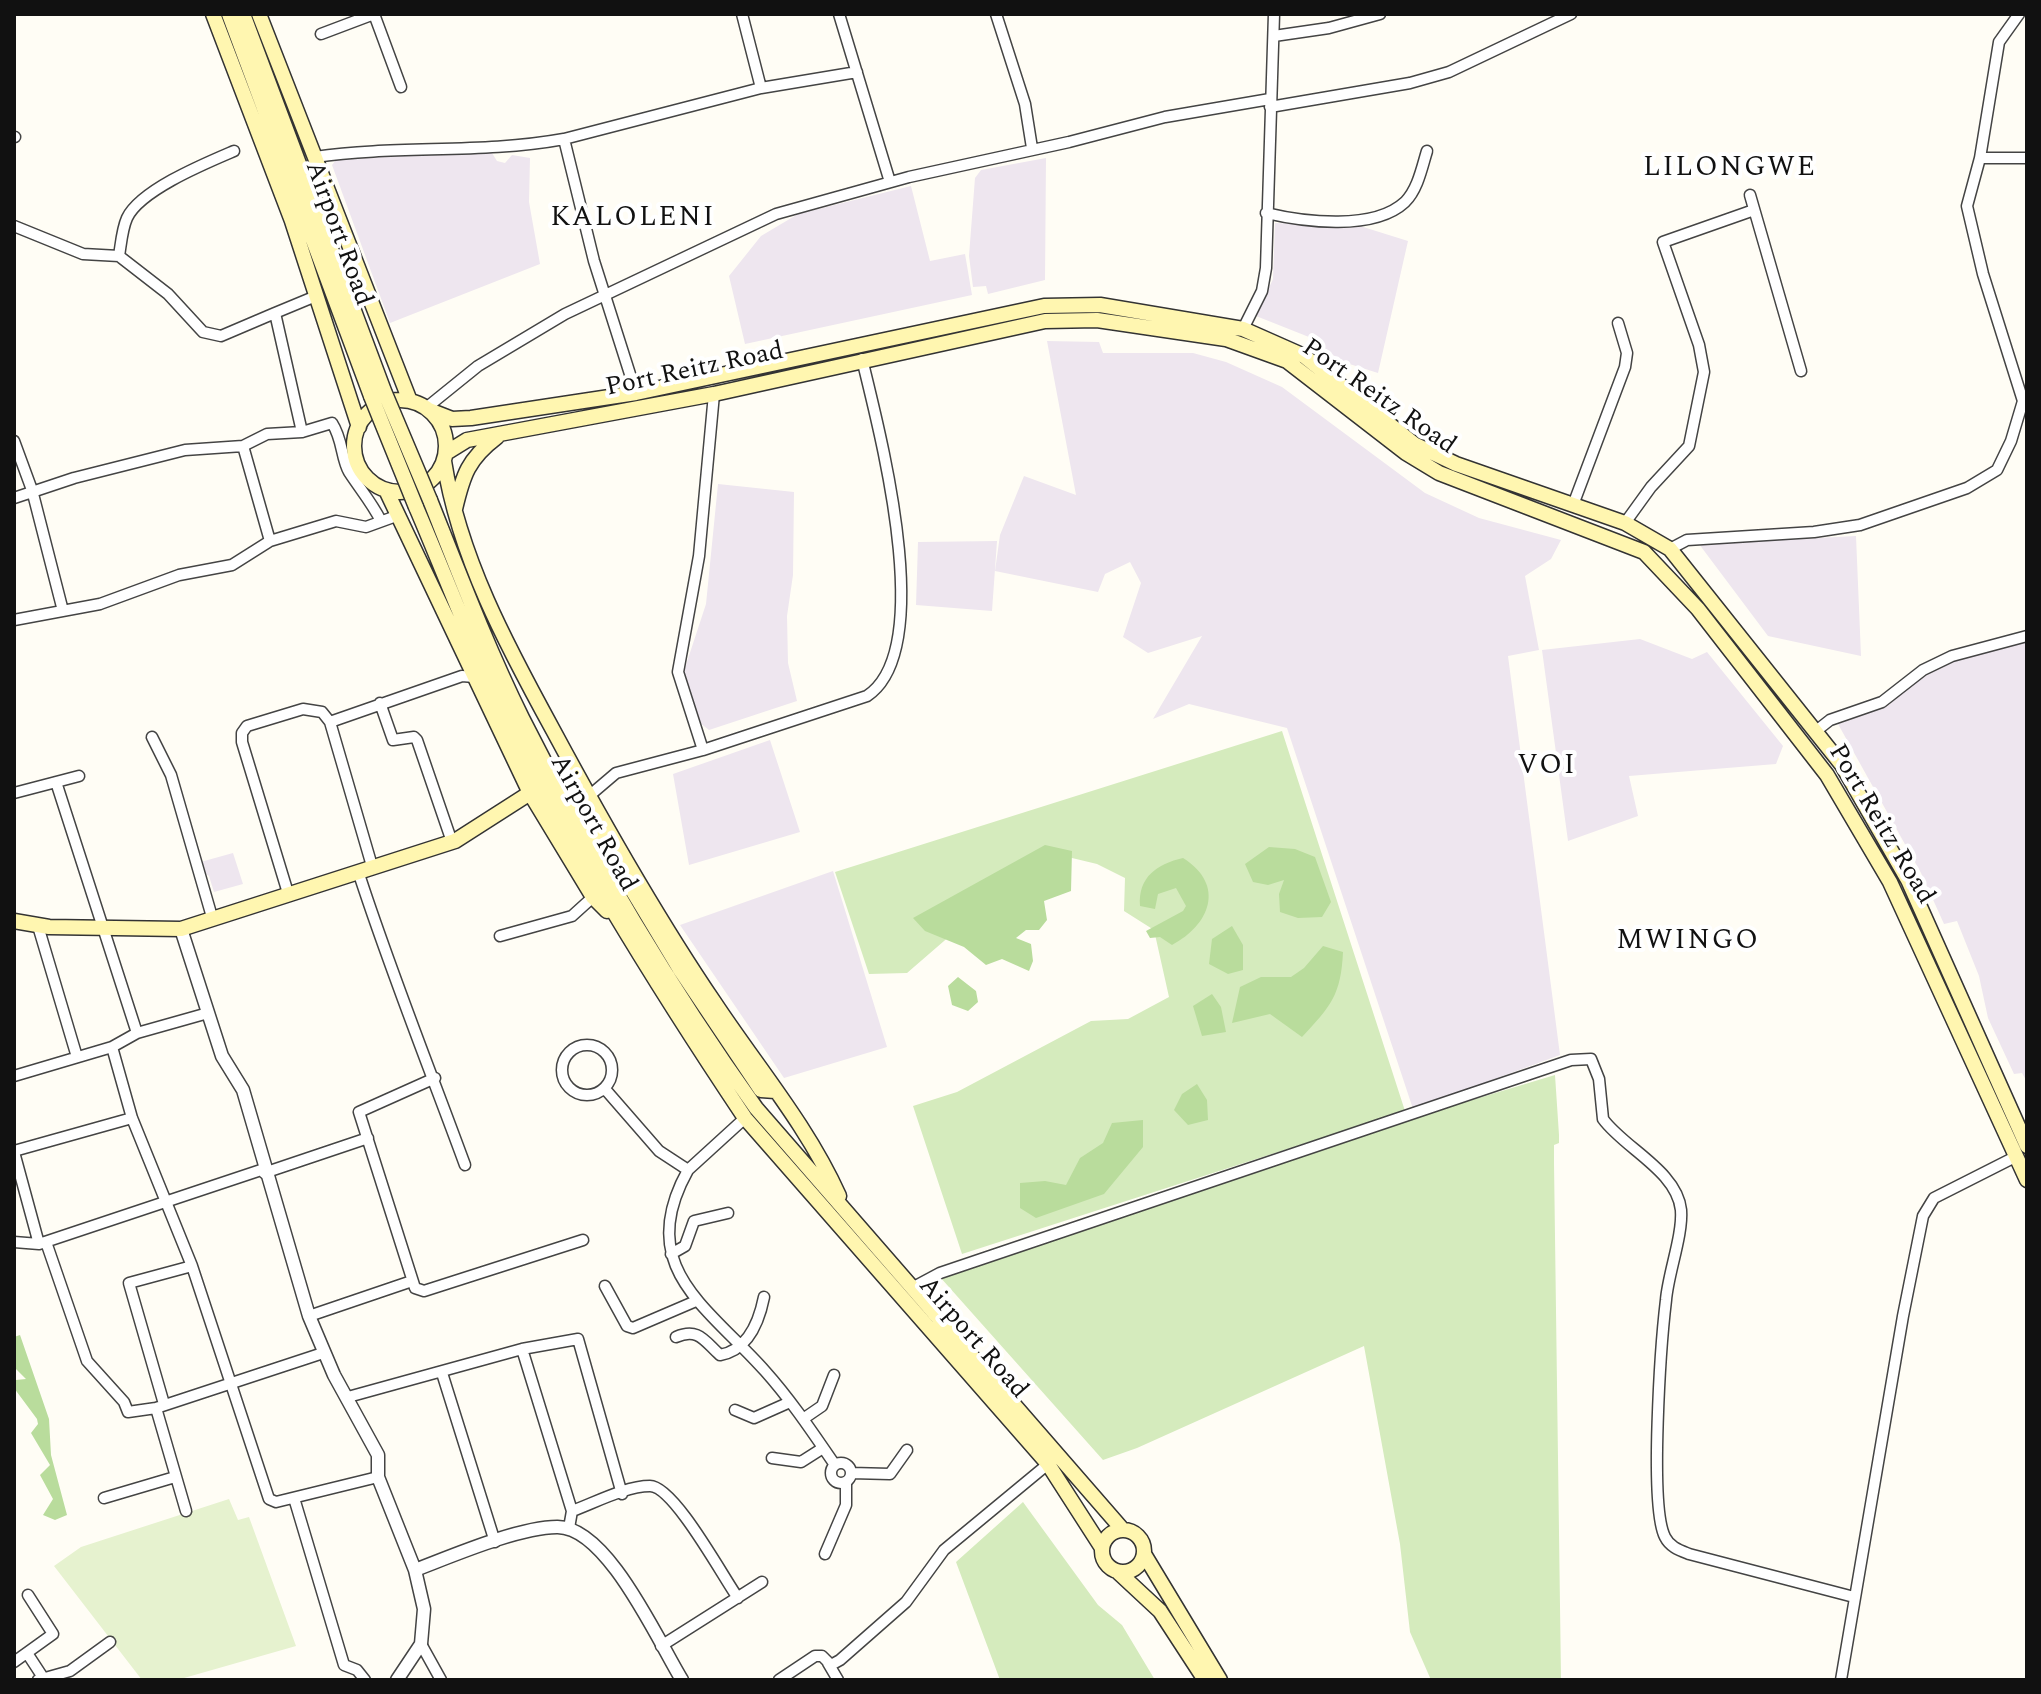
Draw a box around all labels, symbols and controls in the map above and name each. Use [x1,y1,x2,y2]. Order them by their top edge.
district label: LILONGWE [1643,153,1817,187]
street label: Airport Road [296,157,378,311]
district label: KALOLENI [550,203,716,237]
street label: Port Reitz Road [1295,333,1461,463]
street label: Port Reitz Road [603,337,787,405]
street label: Port Reitz Road [1820,739,1940,911]
street label: Airport Road [542,750,642,898]
district label: VOI [1517,751,1577,785]
district label: MWINGO [1616,926,1760,960]
street label: Airport Road [911,1272,1033,1406]

